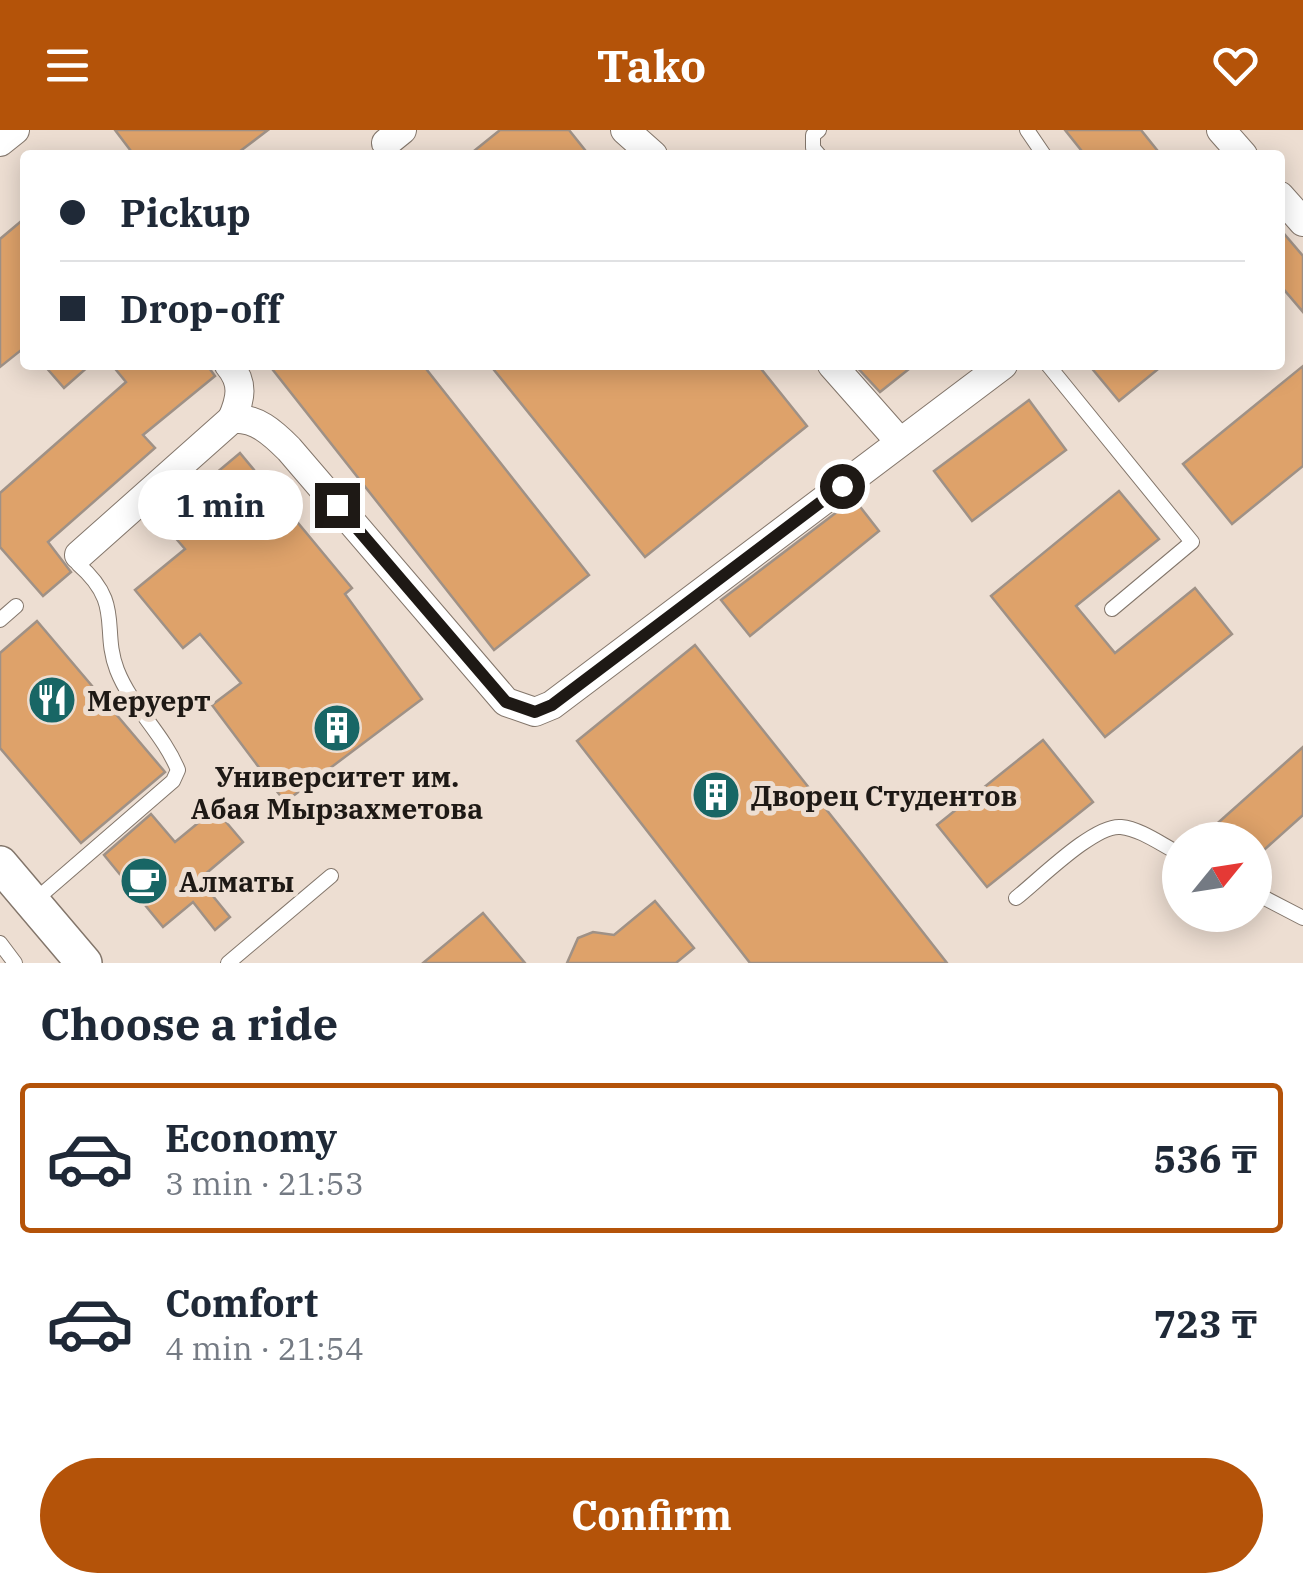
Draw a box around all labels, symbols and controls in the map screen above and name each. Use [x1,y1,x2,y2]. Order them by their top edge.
text: Tako [597,36,706,94]
icon: menu [40,38,95,93]
icon: heart [1208,38,1263,93]
text: Pickup [120,188,251,237]
text: Drop-off [120,284,282,333]
route start [820,464,865,509]
callout: 1 min [137,470,302,540]
route end [315,483,360,528]
text: 1 min [176,484,265,526]
restaurant icon: Меруерт [26,674,78,726]
place label: Меруерт [87,682,211,719]
building icon: Университет им. Абая Мырзахметова [311,702,363,754]
place label: Университет им. Абая Мырзахметова [191,758,483,827]
building icon: Дворец Студентов [690,769,742,821]
place label: Дворец Студентов [751,777,1017,814]
north arrow [1162,822,1272,932]
map controls [1162,822,1272,932]
cafe icon: Алматы [118,855,170,907]
place label: Алматы [179,863,294,900]
text: Choose a ride [40,994,338,1052]
icon: car [45,1113,135,1203]
text: Economy [165,1113,337,1162]
text: 536 ₸ [1153,1134,1258,1183]
text: 3 min · 21:53 [165,1162,364,1204]
icon: car [45,1278,135,1368]
text: Comfort [165,1278,318,1327]
text: 723 ₸ [1153,1299,1258,1348]
text: 4 min · 21:54 [165,1327,364,1369]
button: Confirm [40,1458,1263,1573]

